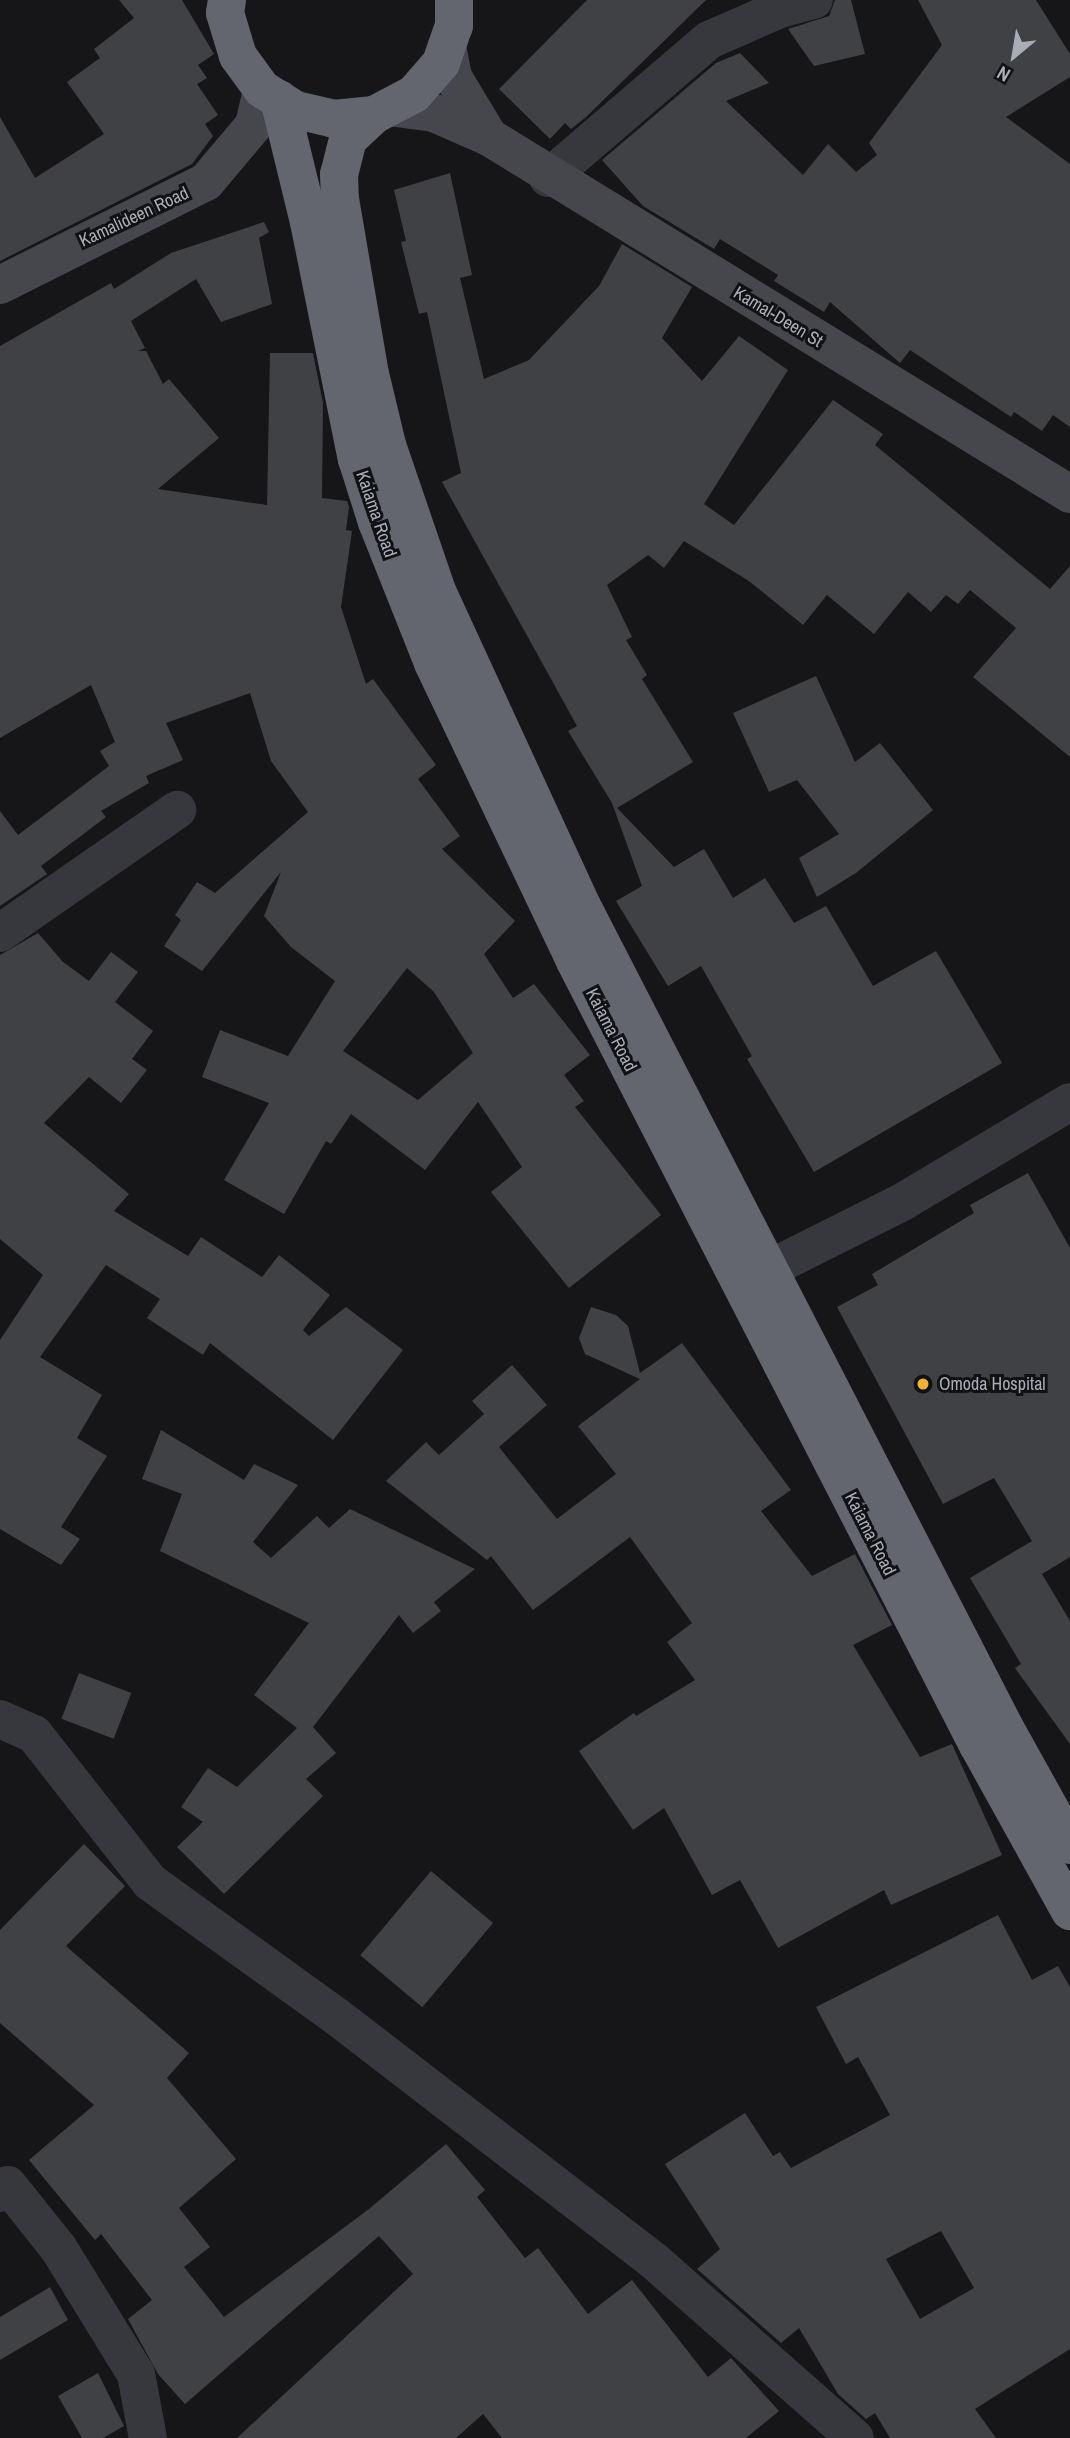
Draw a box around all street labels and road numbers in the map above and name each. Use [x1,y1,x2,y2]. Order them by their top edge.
street label: Kamalideen Road [76,182,192,252]
street label: Kamal-Deen St [730,282,826,352]
street label: Kaiama Road [351,468,401,560]
street label: Kaiama Road [581,985,641,1075]
street label: Kaiama Road [840,1489,900,1579]

